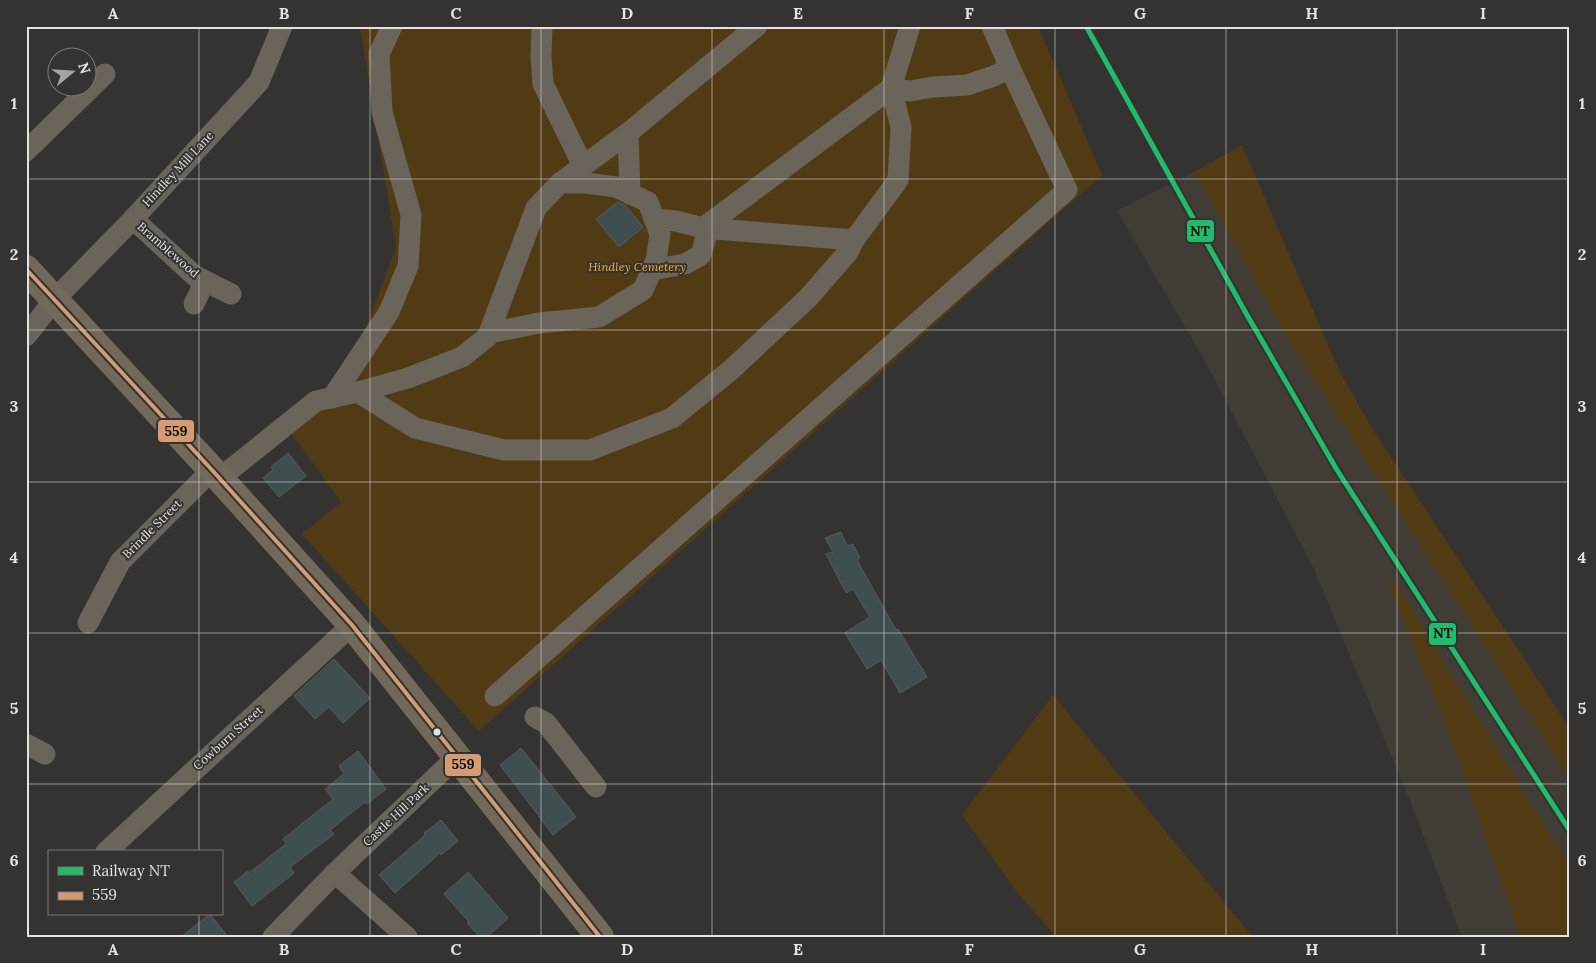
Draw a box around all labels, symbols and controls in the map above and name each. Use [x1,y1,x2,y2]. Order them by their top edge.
text: A [108,3,119,23]
text: B [279,3,290,23]
text: C [450,3,462,23]
text: D [621,3,633,23]
text: E [793,3,803,23]
text: F [964,3,974,23]
text: G [1134,3,1146,23]
text: H [1306,3,1319,23]
text: I [1480,3,1486,23]
north arrow [48,48,98,98]
text: N [74,60,95,76]
text: 1 [11,93,17,113]
text: 1 [1579,93,1585,113]
street label: Hindley Mill Lane [139,128,217,209]
street label: Bramblewood [134,219,202,280]
line badge: NT [1186,219,1215,243]
text: NT [1190,222,1210,240]
text: 2 [10,244,18,264]
text: 2 [1578,244,1586,264]
park label: Hindley Cemetery [588,259,686,274]
text: 3 [10,396,19,416]
text: 3 [1578,396,1587,416]
line badge: 559 [157,419,195,443]
text: 559 [164,422,188,440]
street label: Brindle Street [119,496,185,561]
text: 4 [10,547,19,567]
text: 4 [1578,547,1587,567]
line badge: NT [1428,622,1457,646]
text: NT [1433,624,1453,642]
text: 5 [10,698,19,718]
text: 5 [1578,698,1587,718]
street label: Cowburn Street [190,702,266,773]
unlabelled marker [432,727,442,737]
line badge: 559 [444,753,482,777]
text: 559 [451,755,475,773]
street label: Castle Hill Park [359,780,432,849]
text: 6 [9,850,19,870]
legend [48,850,222,916]
text: 6 [1577,850,1587,870]
text: Railway NT [92,861,170,880]
text: 559 [92,885,117,904]
text: A [108,939,119,959]
text: B [279,939,290,959]
text: C [450,939,462,959]
text: D [621,939,633,959]
text: E [793,939,803,959]
text: F [964,939,974,959]
text: G [1134,939,1146,959]
text: H [1306,939,1319,959]
text: I [1480,939,1486,959]

